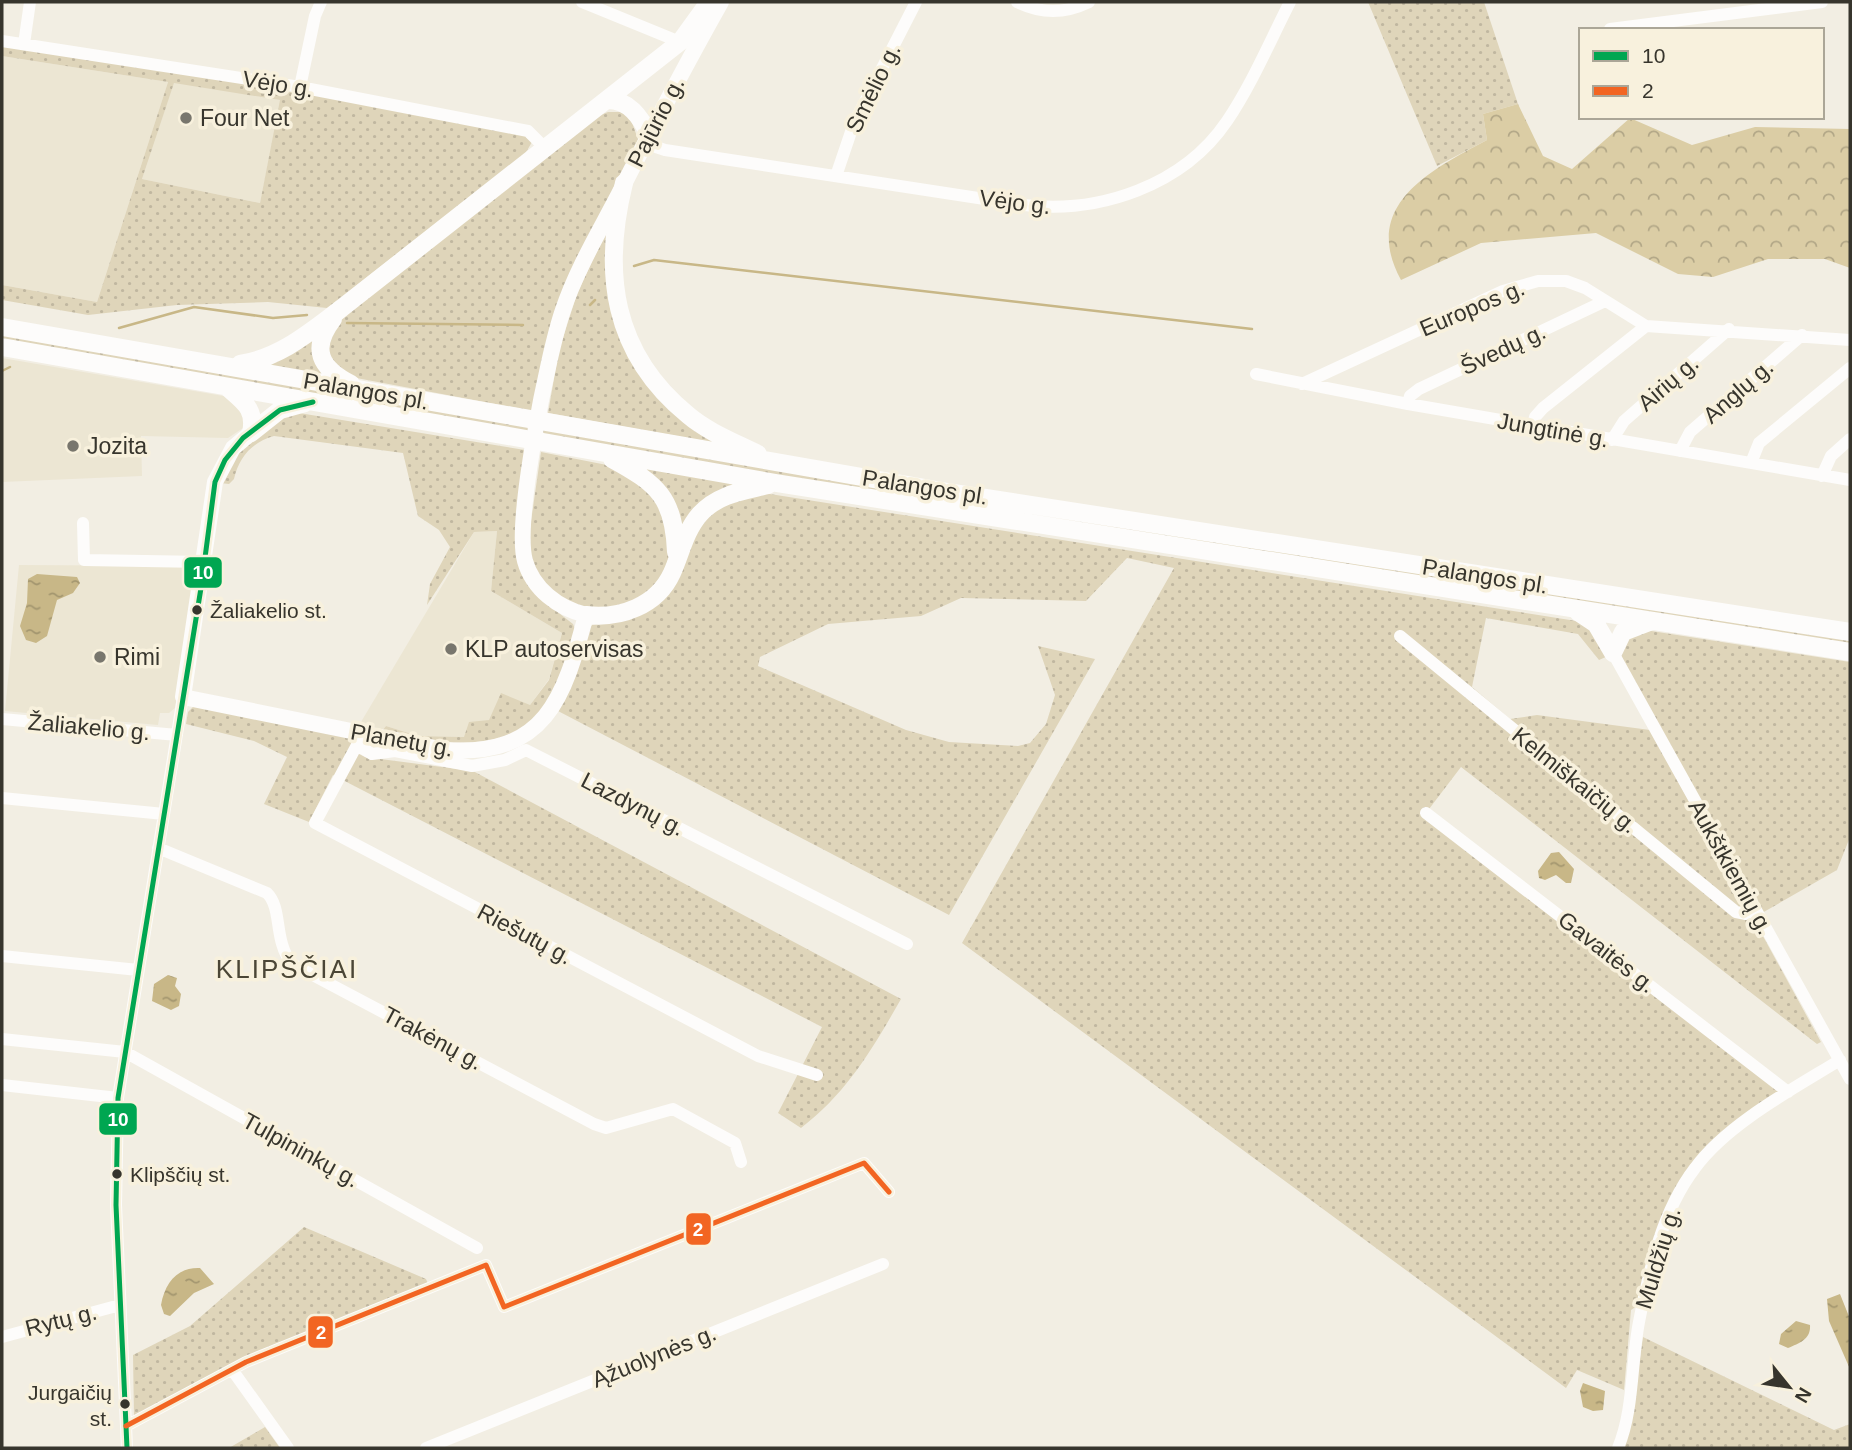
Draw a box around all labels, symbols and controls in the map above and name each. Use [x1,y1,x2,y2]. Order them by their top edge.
legend [1579,28,1824,119]
street label: Smėlio g. [840,39,906,137]
text: 10 [1642,44,1665,67]
street label: Vėjo g. [241,66,315,102]
street label: Pajūrio g. [622,73,690,171]
text: 2 [1642,79,1654,102]
place label: Four Net [200,105,290,131]
marker: Four Net [178,110,194,126]
street label: Vėjo g. [978,185,1052,219]
street label: Europos g. [1416,274,1528,342]
street label: Švedų g. [1456,317,1550,380]
street label: Airių g. [1632,350,1704,416]
street label: Anglų g. [1698,354,1778,428]
street label: Palangos pl. [301,367,431,415]
street label: Jungtinė g. [1495,407,1611,453]
place label: Jozita [87,433,147,459]
marker: Jozita [65,438,81,454]
street label: Palangos pl. [860,464,990,510]
street label: Palangos pl. [1420,553,1550,599]
line badge: 10 [183,556,223,589]
text: 10 [192,562,214,583]
place label: Žaliakelio st. [210,599,327,622]
marker: Žaliakelio st. [190,603,204,617]
place label: KLP autoservisas [465,636,644,662]
marker: KLP autoservisas [443,641,459,657]
place label: Rimi [114,644,160,670]
marker: Rimi [92,649,108,665]
street label: Žaliakelio g. [27,709,151,745]
street label: Planetų g. [349,718,455,762]
street label: Kelmiškaičių g. [1507,722,1643,838]
street label: Lazdynų g. [577,767,689,841]
street label: Aukštkiemių g. [1683,795,1779,939]
street label: Riešutų g. [473,898,577,970]
street label: Gavaitės g. [1553,906,1661,998]
district label: KLIPŠČIAI [216,954,358,984]
street label: Trakėnų g. [379,1001,487,1075]
line badge: 10 [98,1102,138,1136]
street label: Tulpininkų g. [238,1107,364,1193]
text: 10 [107,1109,129,1130]
place label: Klipščių st. [130,1163,230,1186]
marker: Klipščių st. [110,1167,124,1181]
street label: Muldžių g. [1630,1204,1686,1312]
line badge: 2 [685,1212,712,1246]
text: 2 [693,1219,703,1240]
street label: Rytų g. [22,1299,100,1341]
line badge: 2 [307,1315,334,1349]
street label: Ąžuolynės g. [588,1319,720,1393]
text: 2 [316,1322,326,1343]
north arrow [1754,1352,1824,1422]
place label: Jurgaičių st. [28,1381,112,1430]
text: N [1791,1384,1816,1406]
marker: Jurgaičių st. [118,1397,132,1411]

